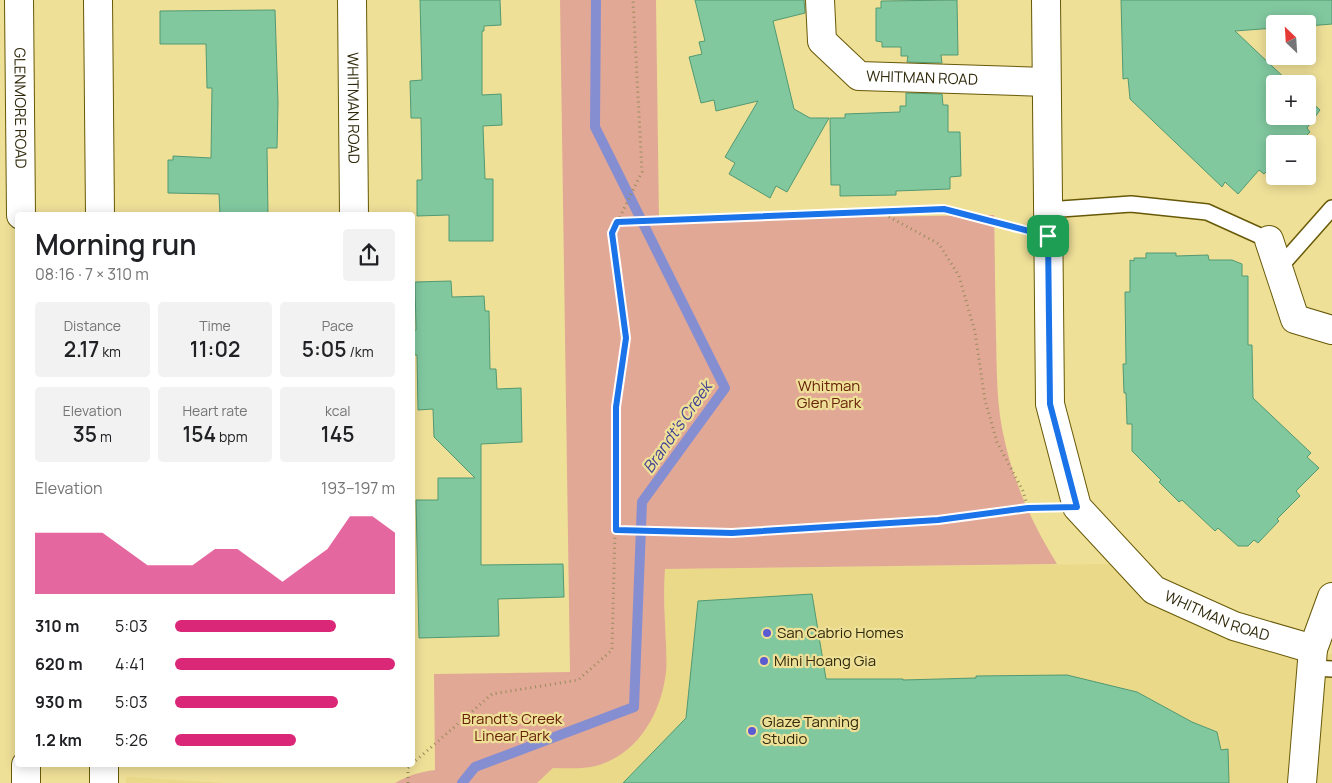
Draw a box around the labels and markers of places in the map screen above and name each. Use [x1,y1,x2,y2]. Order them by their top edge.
pin [1027,215,1069,257]
place label: San Cabrio Homes [777,622,904,643]
marker: San Cabrio Homes [761,627,773,639]
place label: Mini Hoang Gia [774,650,876,671]
marker: Mini Hoang Gia [758,655,770,667]
place label: Glaze Tanning Studio [762,711,859,749]
marker: Glaze Tanning Studio [746,725,758,737]

